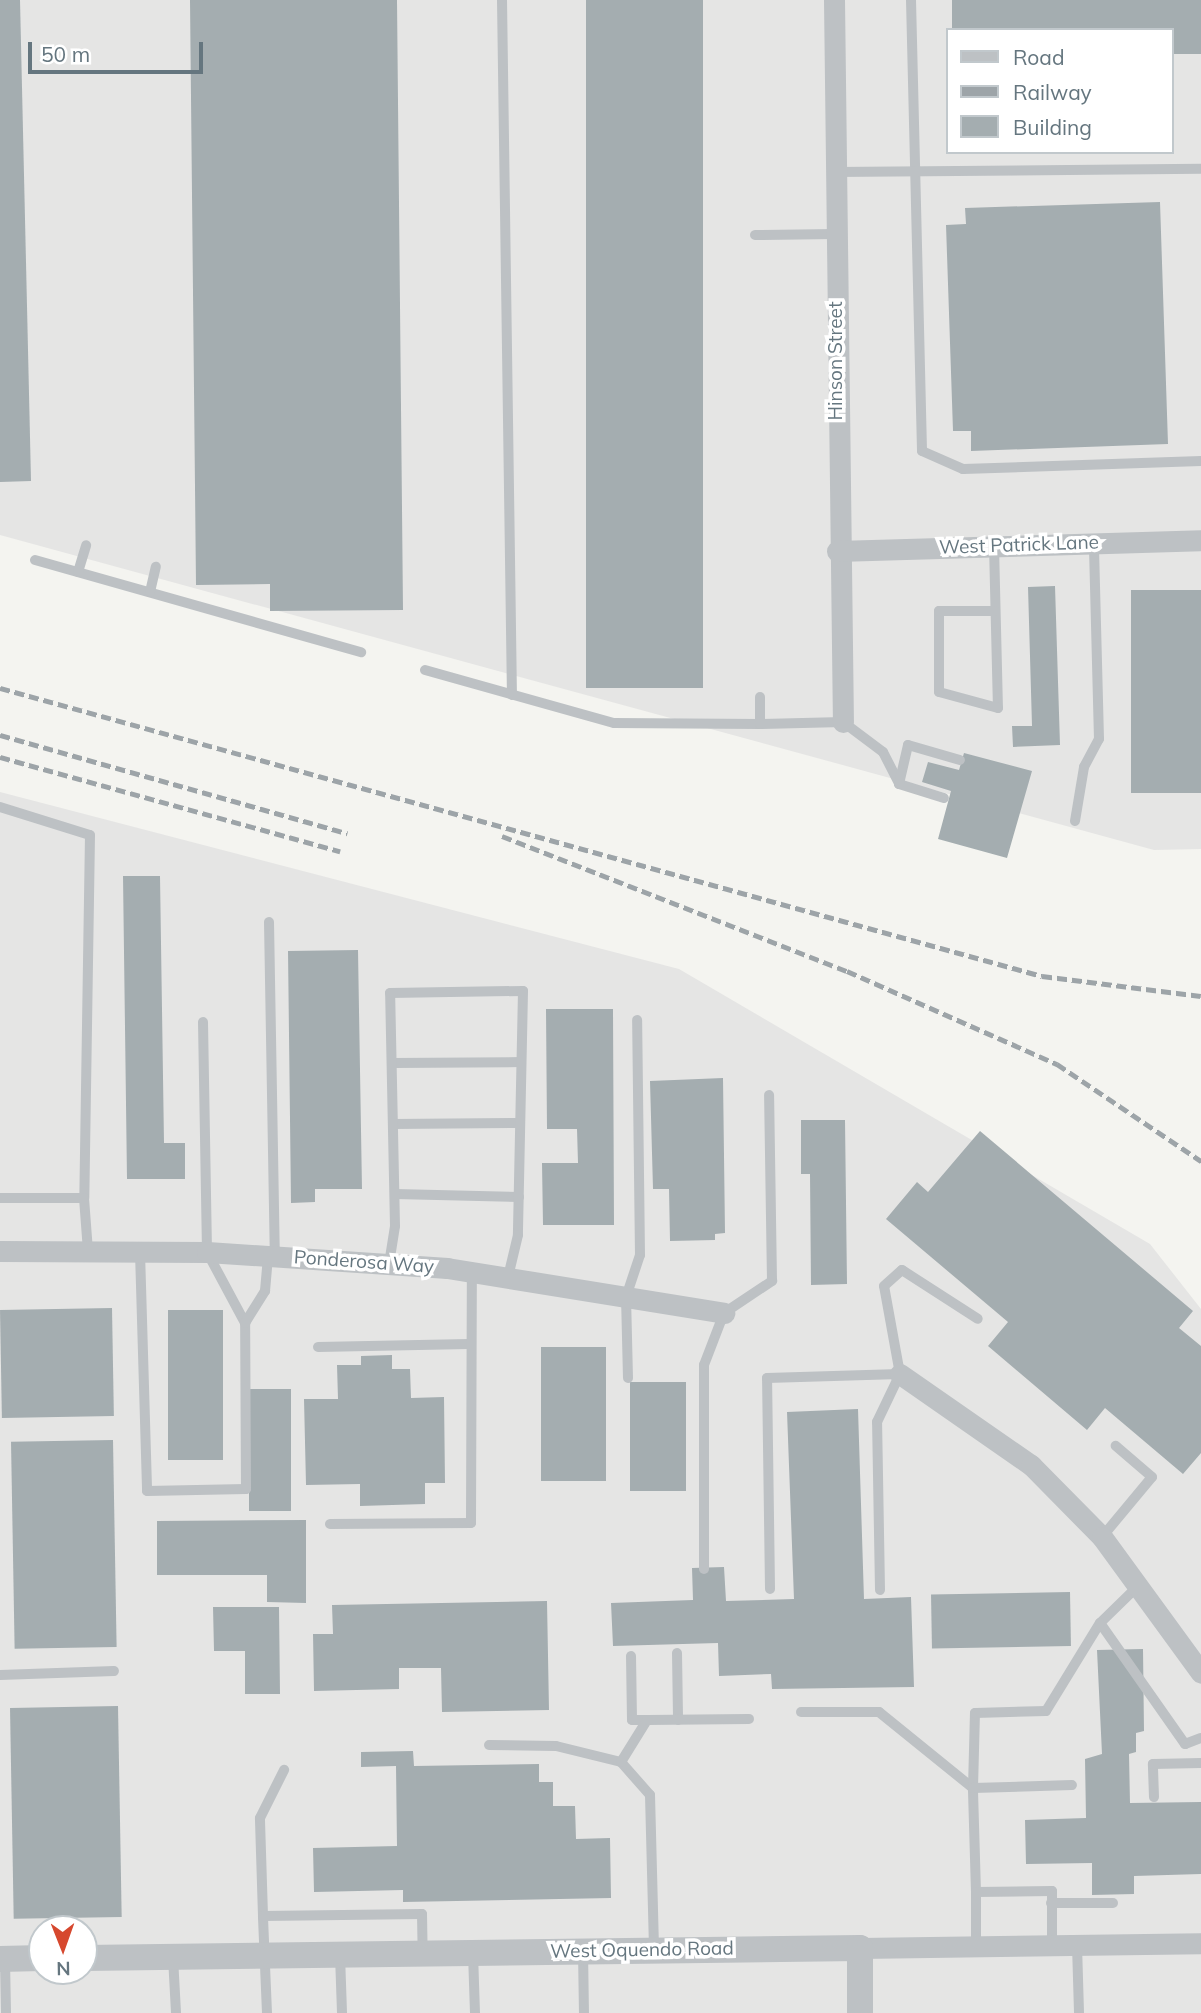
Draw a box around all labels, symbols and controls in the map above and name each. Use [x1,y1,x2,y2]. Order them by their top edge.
scale bar [32,28,206,72]
legend [946,28,1173,154]
text: 50 m [41,41,90,67]
text: Road [1013,44,1064,70]
text: Railway [1013,79,1092,105]
text: Building [1013,114,1092,140]
street label: Hinson Street [825,301,847,421]
street label: West Patrick Lane [939,531,1099,559]
street label: Ponderosa Way [293,1246,435,1278]
north arrow [28,1915,98,1985]
street label: West Oquendo Road [550,1937,734,1963]
text: N [56,1957,71,1981]

